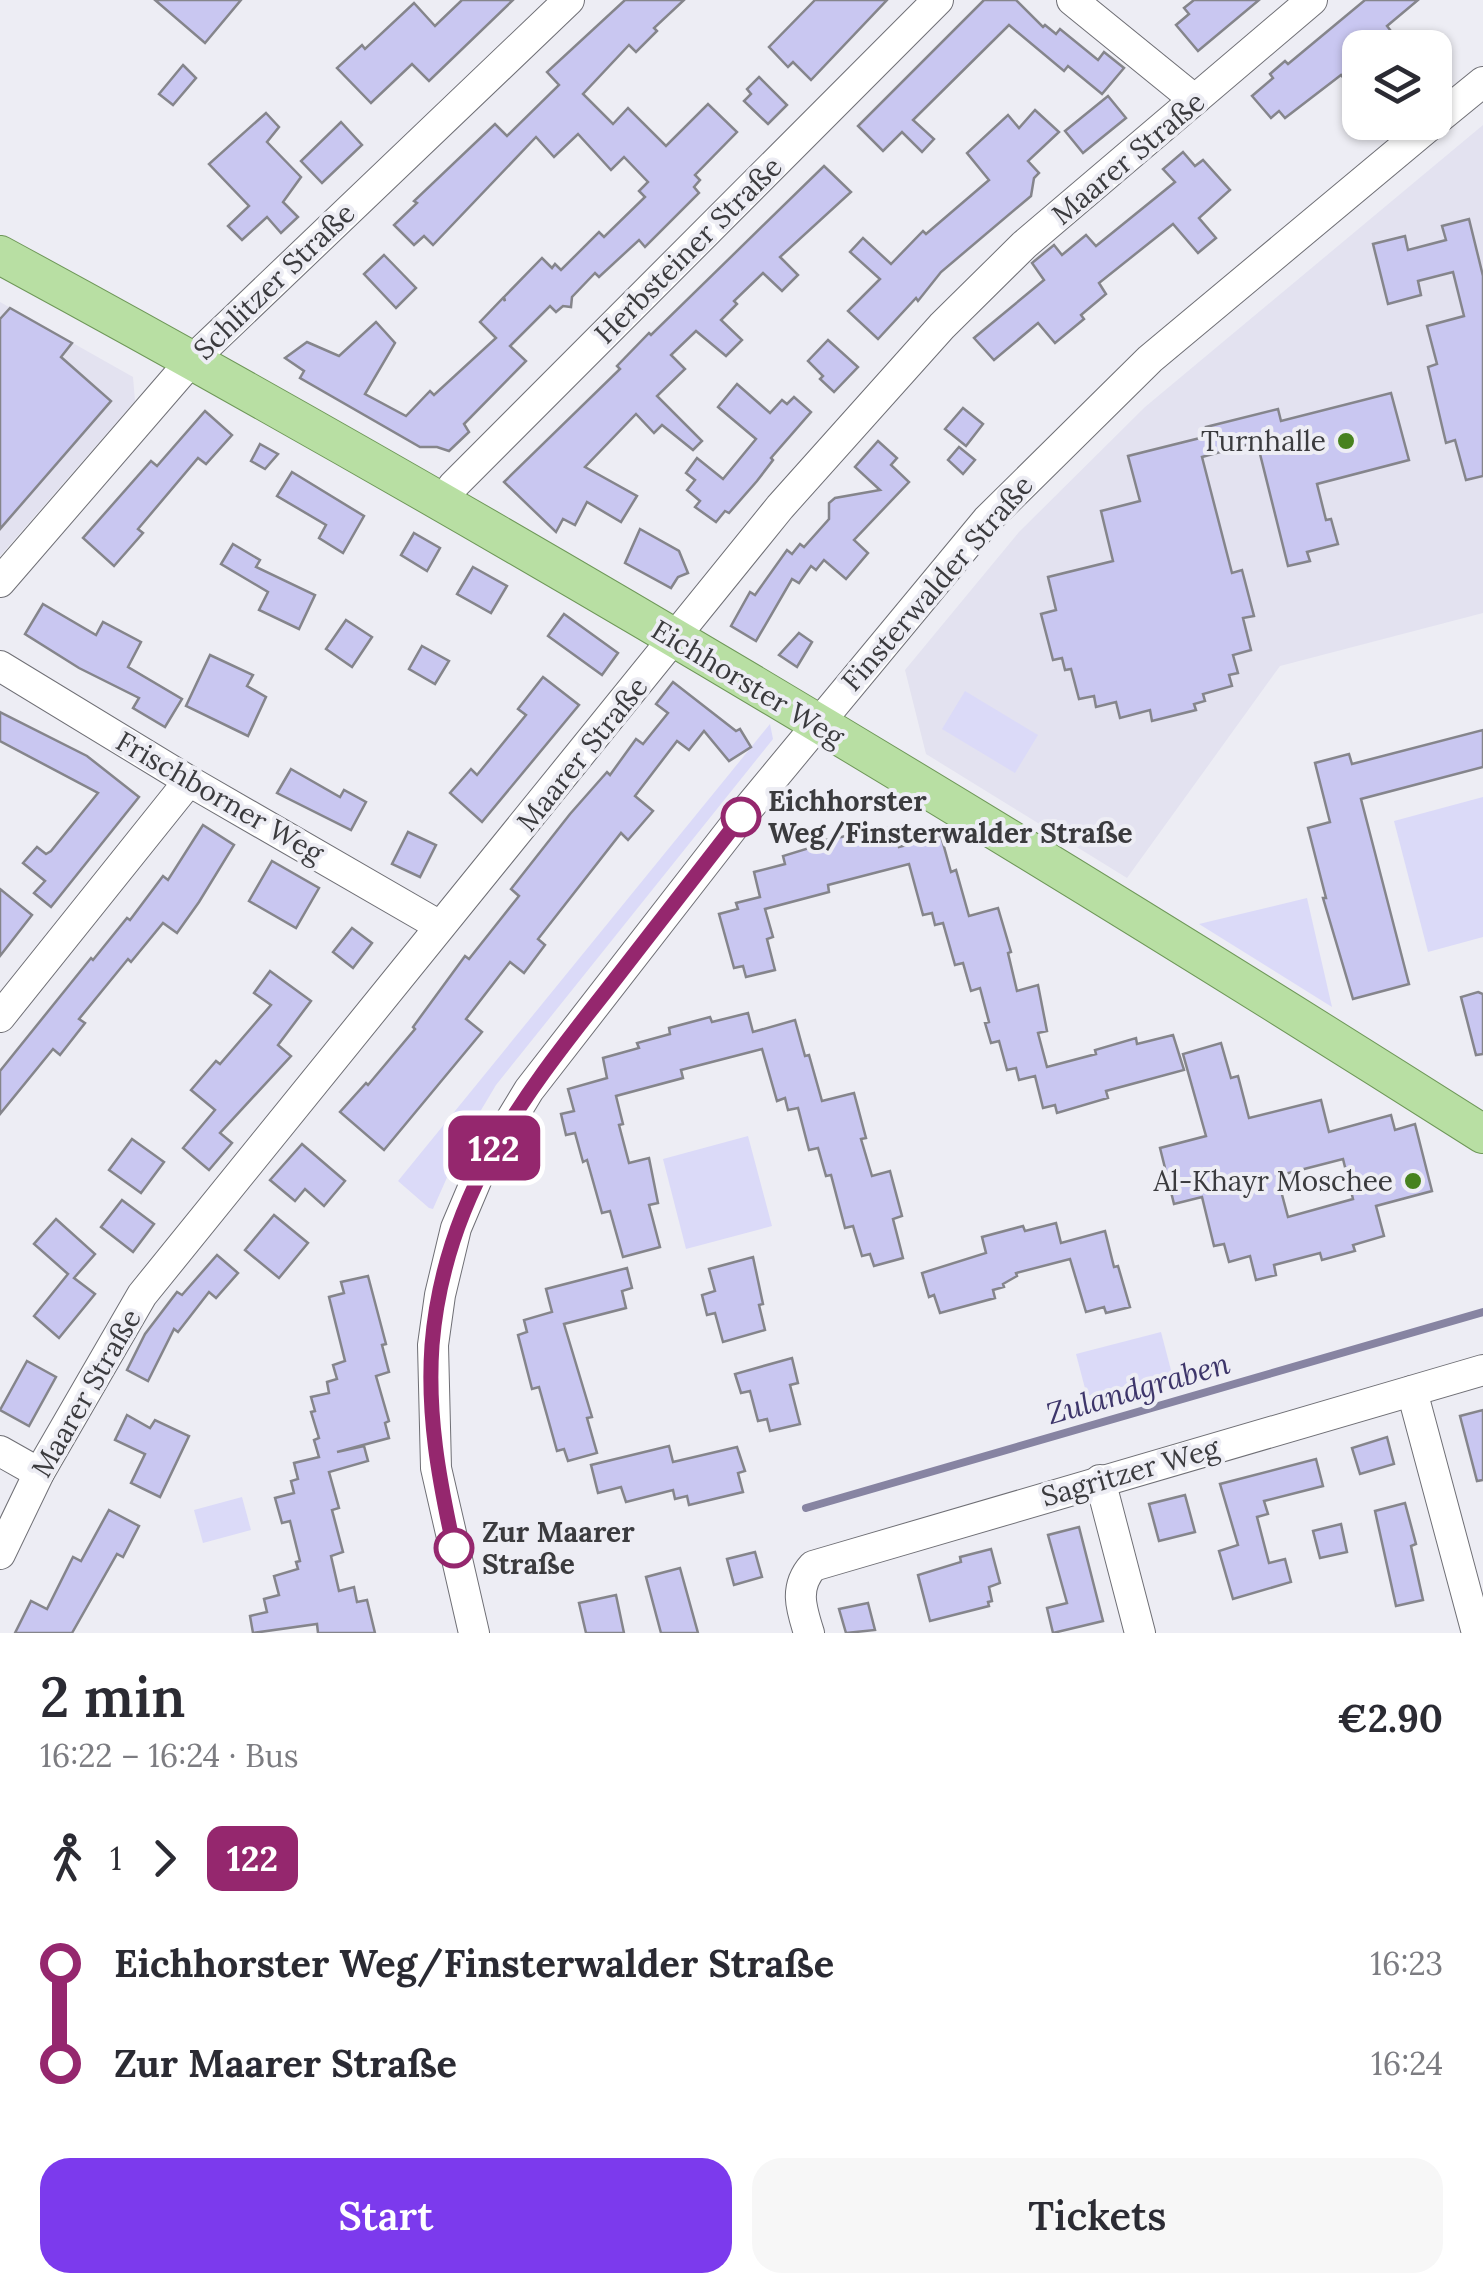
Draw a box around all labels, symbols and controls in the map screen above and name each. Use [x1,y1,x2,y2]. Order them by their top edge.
map controls [1342,30,1452,140]
button: layers [1342,30,1452,140]
street label: Maarer Straße [1044,84,1212,232]
street label: Herbsteiner Straße [587,149,789,351]
street label: Schlitzer Straße [186,195,362,367]
place label: Turnhalle [1201,423,1326,459]
marker: Turnhalle [1335,430,1357,452]
street label: Finsterwalder Straße [833,468,1041,698]
street label: Eichhorster Weg [645,611,851,755]
street label: Maarer Straße [509,669,655,839]
street label: Frischborner Weg [110,723,331,871]
place label: Eichhorster Weg/Finsterwalder Straße [768,783,1133,851]
marker: Eichhorster Weg/Finsterwalder Straße [722,798,760,836]
line badge: 122 [436,1116,552,1180]
text: 122 [468,1126,520,1171]
place label: Al-Khayr Moschee [1153,1163,1393,1199]
marker: Al-Khayr Moschee [1402,1170,1424,1192]
street label: Maarer Straße [23,1302,149,1484]
water label: Zulandgraben [1042,1344,1235,1432]
street label: Sagritzer Weg [1037,1429,1224,1515]
place label: Zur Maarer Straße [482,1514,635,1582]
marker: Zur Maarer Straße [435,1529,473,1567]
text: 2 min [40,1662,186,1732]
text: €2.90 [1337,1694,1443,1742]
text: 16:22 – 16:24 · Bus [40,1735,299,1776]
icon: walk [40,1831,95,1886]
icon: forward [137,1831,192,1886]
text: 122 [227,1836,278,1881]
text: 1 [110,1838,122,1879]
text: Eichhorster Weg/Finsterwalder Straße [114,1939,834,1987]
text: 16:23 [1370,1943,1443,1984]
text: Zur Maarer Straße [114,2039,457,2087]
text: 16:24 [1371,2043,1443,2084]
button: Start [40,2158,732,2273]
button: Tickets [752,2158,1443,2273]

